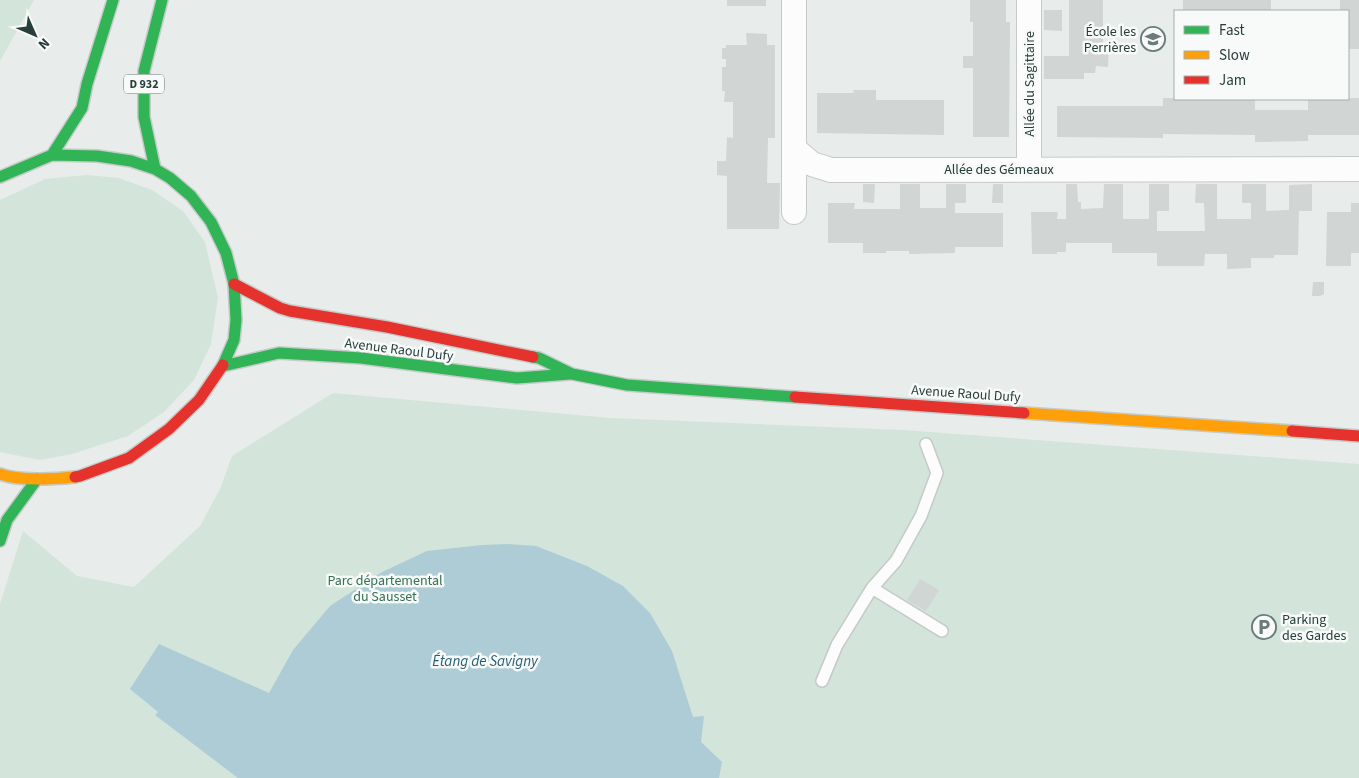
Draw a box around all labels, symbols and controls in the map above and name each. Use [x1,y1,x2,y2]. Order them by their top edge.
north arrow [10,10,60,60]
legend [1174,10,1349,100]
text: Fast [1219,20,1245,41]
place label: École les Perrières [1084,22,1136,58]
school or university icon: École les Perrières [1140,26,1166,52]
street label: Allée du Sagittaire [1020,31,1040,137]
text: N [33,33,54,54]
text: Slow [1219,45,1250,66]
text: Jam [1219,70,1246,91]
road number: D 932 [124,74,164,94]
street label: Allée des Gémeaux [944,160,1055,180]
street label: Avenue Raoul Dufy [343,333,455,367]
street label: Avenue Raoul Dufy [911,380,1022,408]
park label: Parc départemental du Sausset [327,571,443,607]
place label: Parking des Gardes [1282,610,1347,646]
parking icon: Parking des Gardes [1251,614,1277,640]
water label: Étang de Savigny [432,651,539,672]

